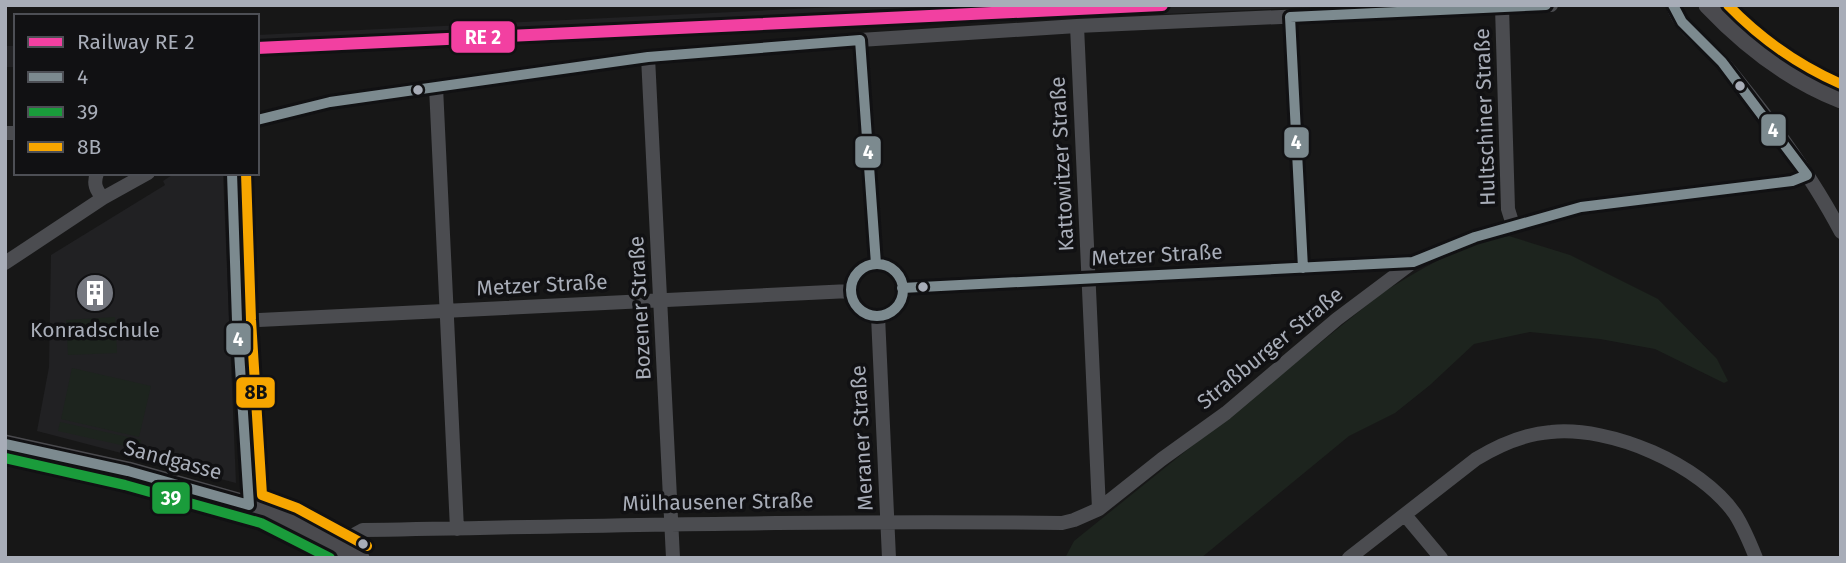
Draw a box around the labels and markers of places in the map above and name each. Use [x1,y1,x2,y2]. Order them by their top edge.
unlabelled marker [1733,79,1747,93]
unlabelled marker [411,83,425,97]
building icon: Konradschule [74,272,116,314]
unlabelled marker [916,280,930,294]
place label: Konradschule [30,317,160,343]
unlabelled marker [356,537,370,551]

